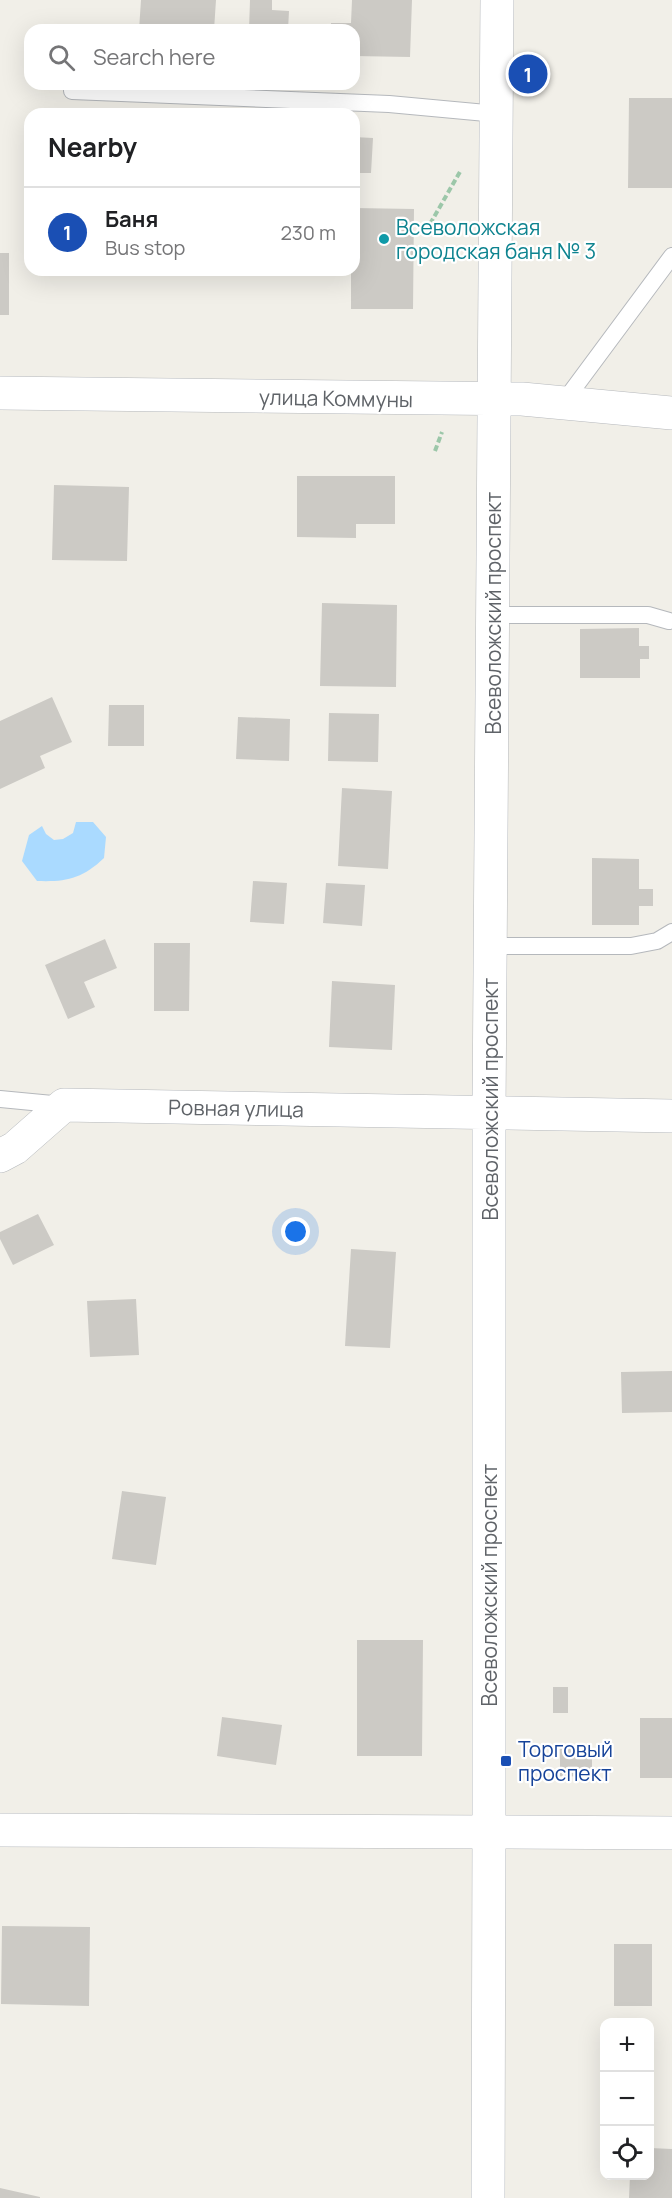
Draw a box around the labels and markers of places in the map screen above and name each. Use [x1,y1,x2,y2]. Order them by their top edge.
pin: 1 [508,52,548,97]
place label: Всеволожская городская баня № 3 [396,213,596,265]
marker: Всеволожская городская баня № 3 [377,232,391,246]
place label: Торговый проспект [518,1735,613,1787]
marker: Торговый проспект [499,1754,513,1768]

